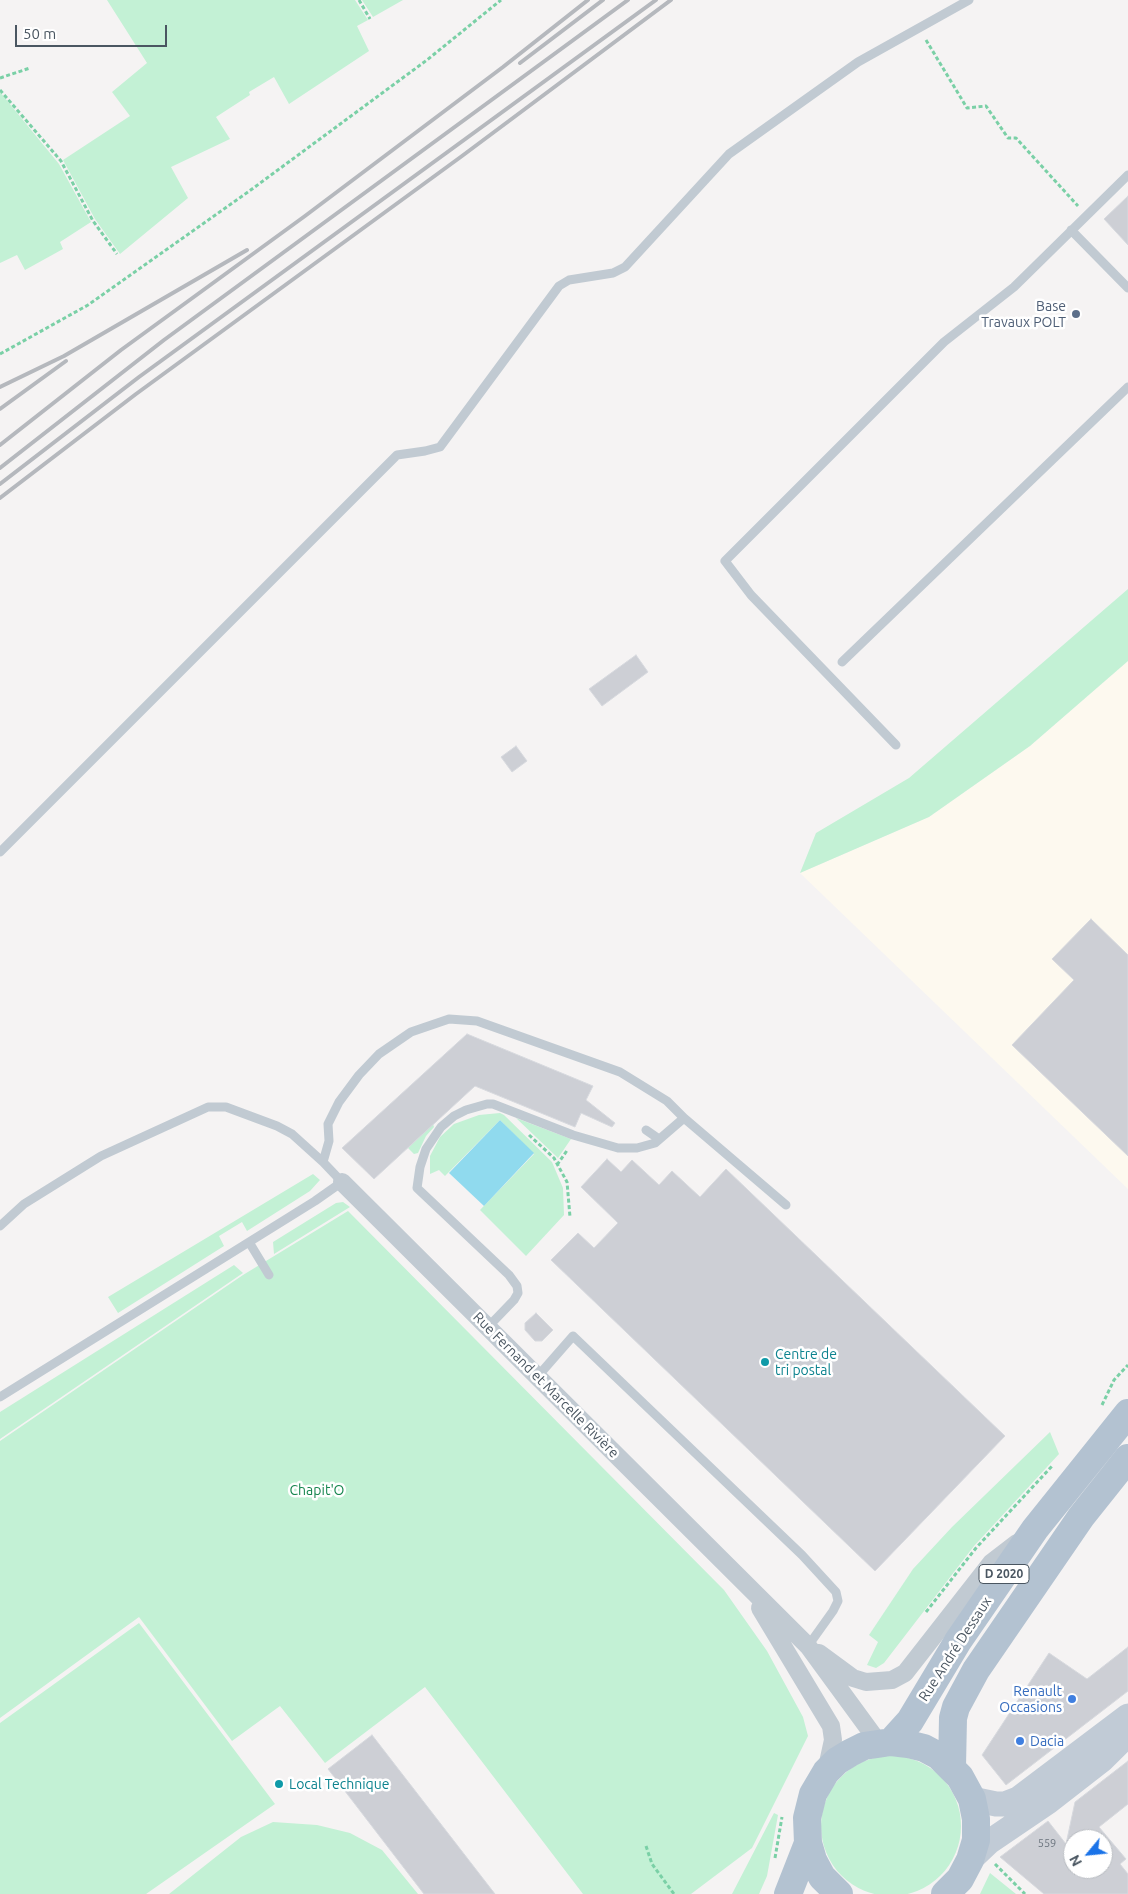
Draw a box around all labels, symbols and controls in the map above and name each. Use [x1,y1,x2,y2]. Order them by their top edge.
scale bar [18,15,170,47]
text: 50 m [23,25,56,42]
place label: Base Travaux POLT [981,298,1066,331]
marker: Base Travaux POLT [1070,308,1082,320]
street label: Rue Fernand et Marcelle Rivière [470,1309,622,1461]
place label: Centre de tri postal [775,1346,837,1378]
marker: Centre de tri postal [759,1356,771,1368]
park label: Chapit'O [290,1482,344,1498]
road number: D 2020 [979,1565,1029,1584]
street label: Rue André Dessaux [915,1594,995,1704]
place label: Renault Occasions [999,1683,1062,1715]
marker: Renault Occasions [1066,1693,1078,1705]
place label: Dacia [1030,1733,1064,1749]
marker: Dacia [1014,1735,1026,1747]
place label: Local Technique [289,1776,390,1792]
marker: Local Technique [273,1778,285,1790]
north arrow [1063,1829,1113,1879]
house number: 559 [1038,1836,1056,1850]
text: N [1066,1852,1085,1869]

